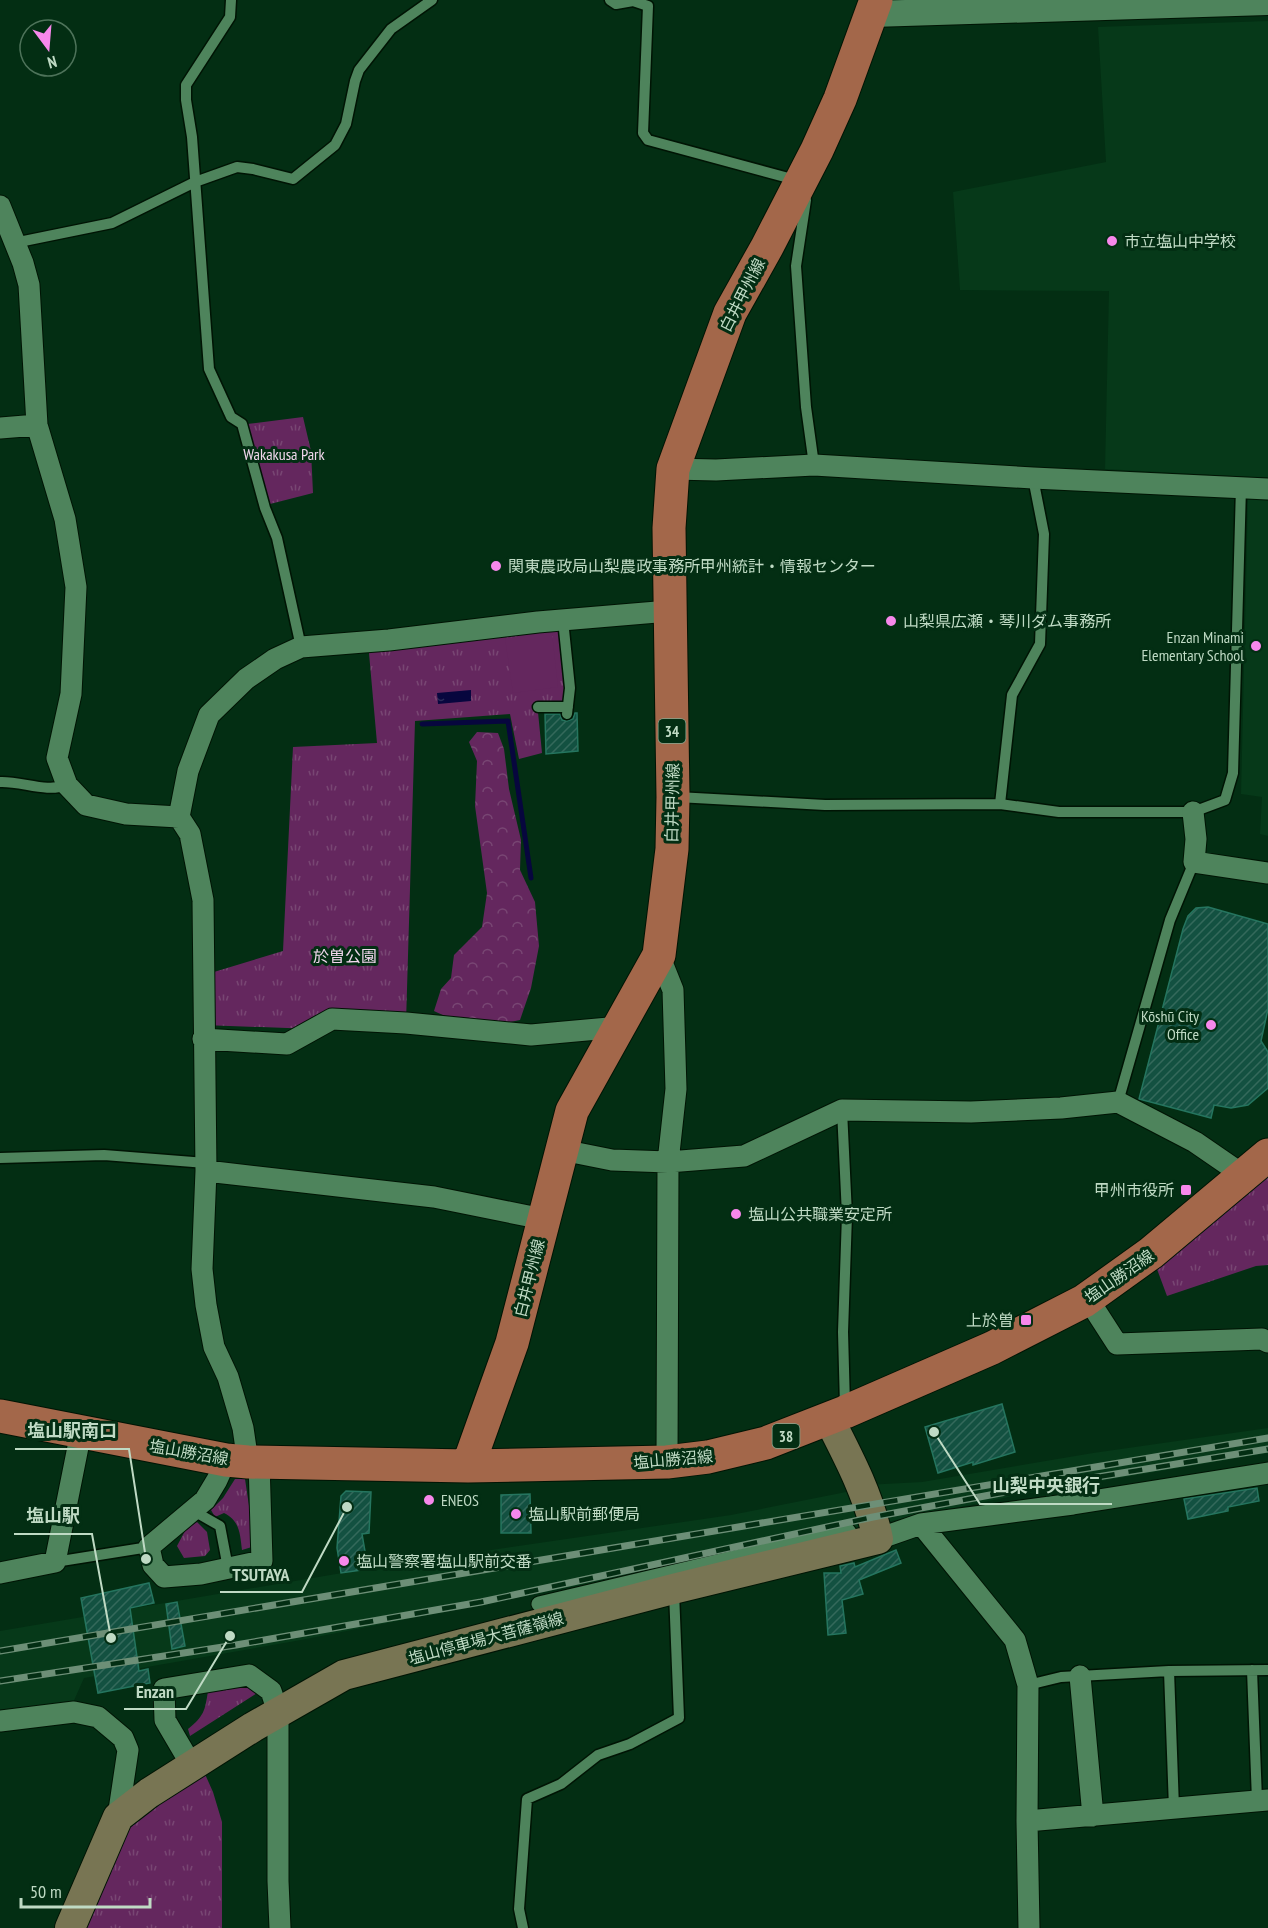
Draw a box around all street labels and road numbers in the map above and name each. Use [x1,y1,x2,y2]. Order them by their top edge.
street label: 白井甲州線 [715,255,769,335]
road number: 34 [658,719,686,743]
street label: 白井甲州線 [661,763,683,843]
street label: 白井甲州線 [510,1237,548,1319]
street label: 塩山勝沼線 [1080,1245,1158,1307]
road number: 38 [772,1424,800,1448]
street label: 塩山勝沼線 [148,1435,230,1469]
street label: 塩山勝沼線 [632,1446,714,1472]
street label: 塩山停車場大菩薩嶺線 [406,1608,566,1668]

